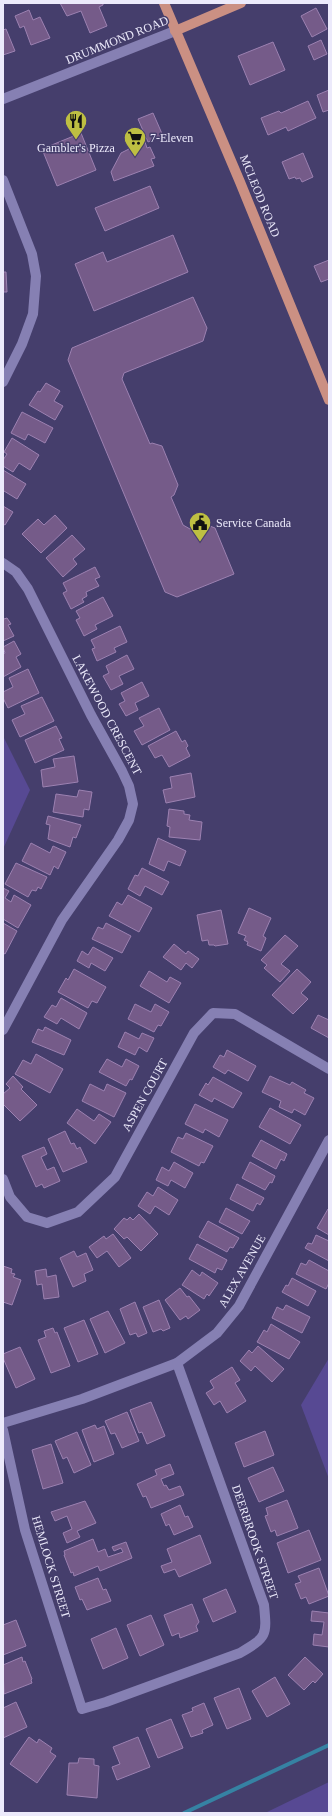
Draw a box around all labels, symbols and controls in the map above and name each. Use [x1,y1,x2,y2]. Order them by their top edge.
street label: DRUMMOND ROAD [64,13,171,67]
restaurant icon: Gambler's Pizza [63,108,89,141]
supermarket icon: 7-Eleven [122,125,148,158]
place label: 7-Eleven [150,131,193,145]
place label: Gambler's Pizza [37,141,116,155]
street label: MCLEOD ROAD [237,153,283,240]
public building icon: Service Canada [187,510,213,543]
place label: Service Canada [216,516,292,530]
street label: LAKEWOOD CRESCENT [69,653,145,778]
street label: ASPEN COURT [119,1056,171,1134]
street label: ALEX AVENUE [215,1232,269,1310]
street label: DEERBROOK STREET [229,1483,281,1602]
street label: HEMLOCK STREET [29,1514,73,1621]

